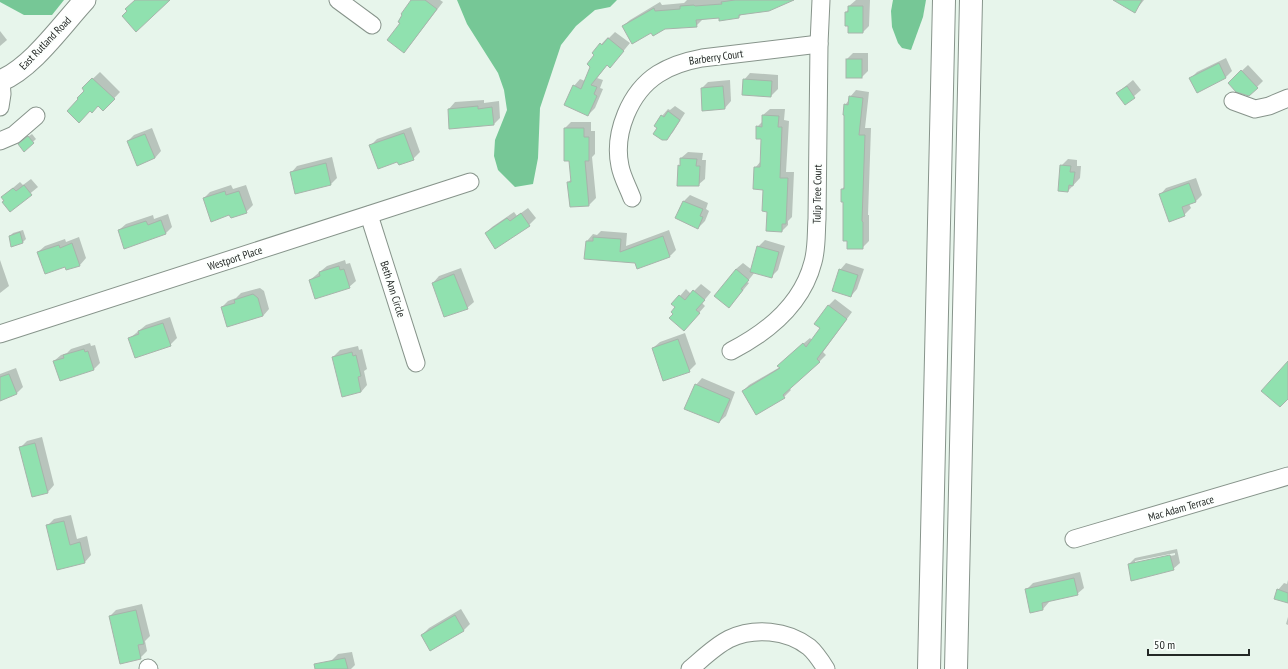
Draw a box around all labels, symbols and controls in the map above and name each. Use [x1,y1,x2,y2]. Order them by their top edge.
street label: East Rutland Road [16,13,74,73]
street label: Barberry Court [688,46,744,68]
street label: Tulip Tree Court [809,164,825,224]
street label: Westport Place [206,242,265,273]
street label: Beth Ann Circle [377,259,409,319]
street label: Mac Adam Terrace [1147,492,1216,524]
scale bar [1148,631,1249,657]
text: 50 m [1154,637,1175,652]

